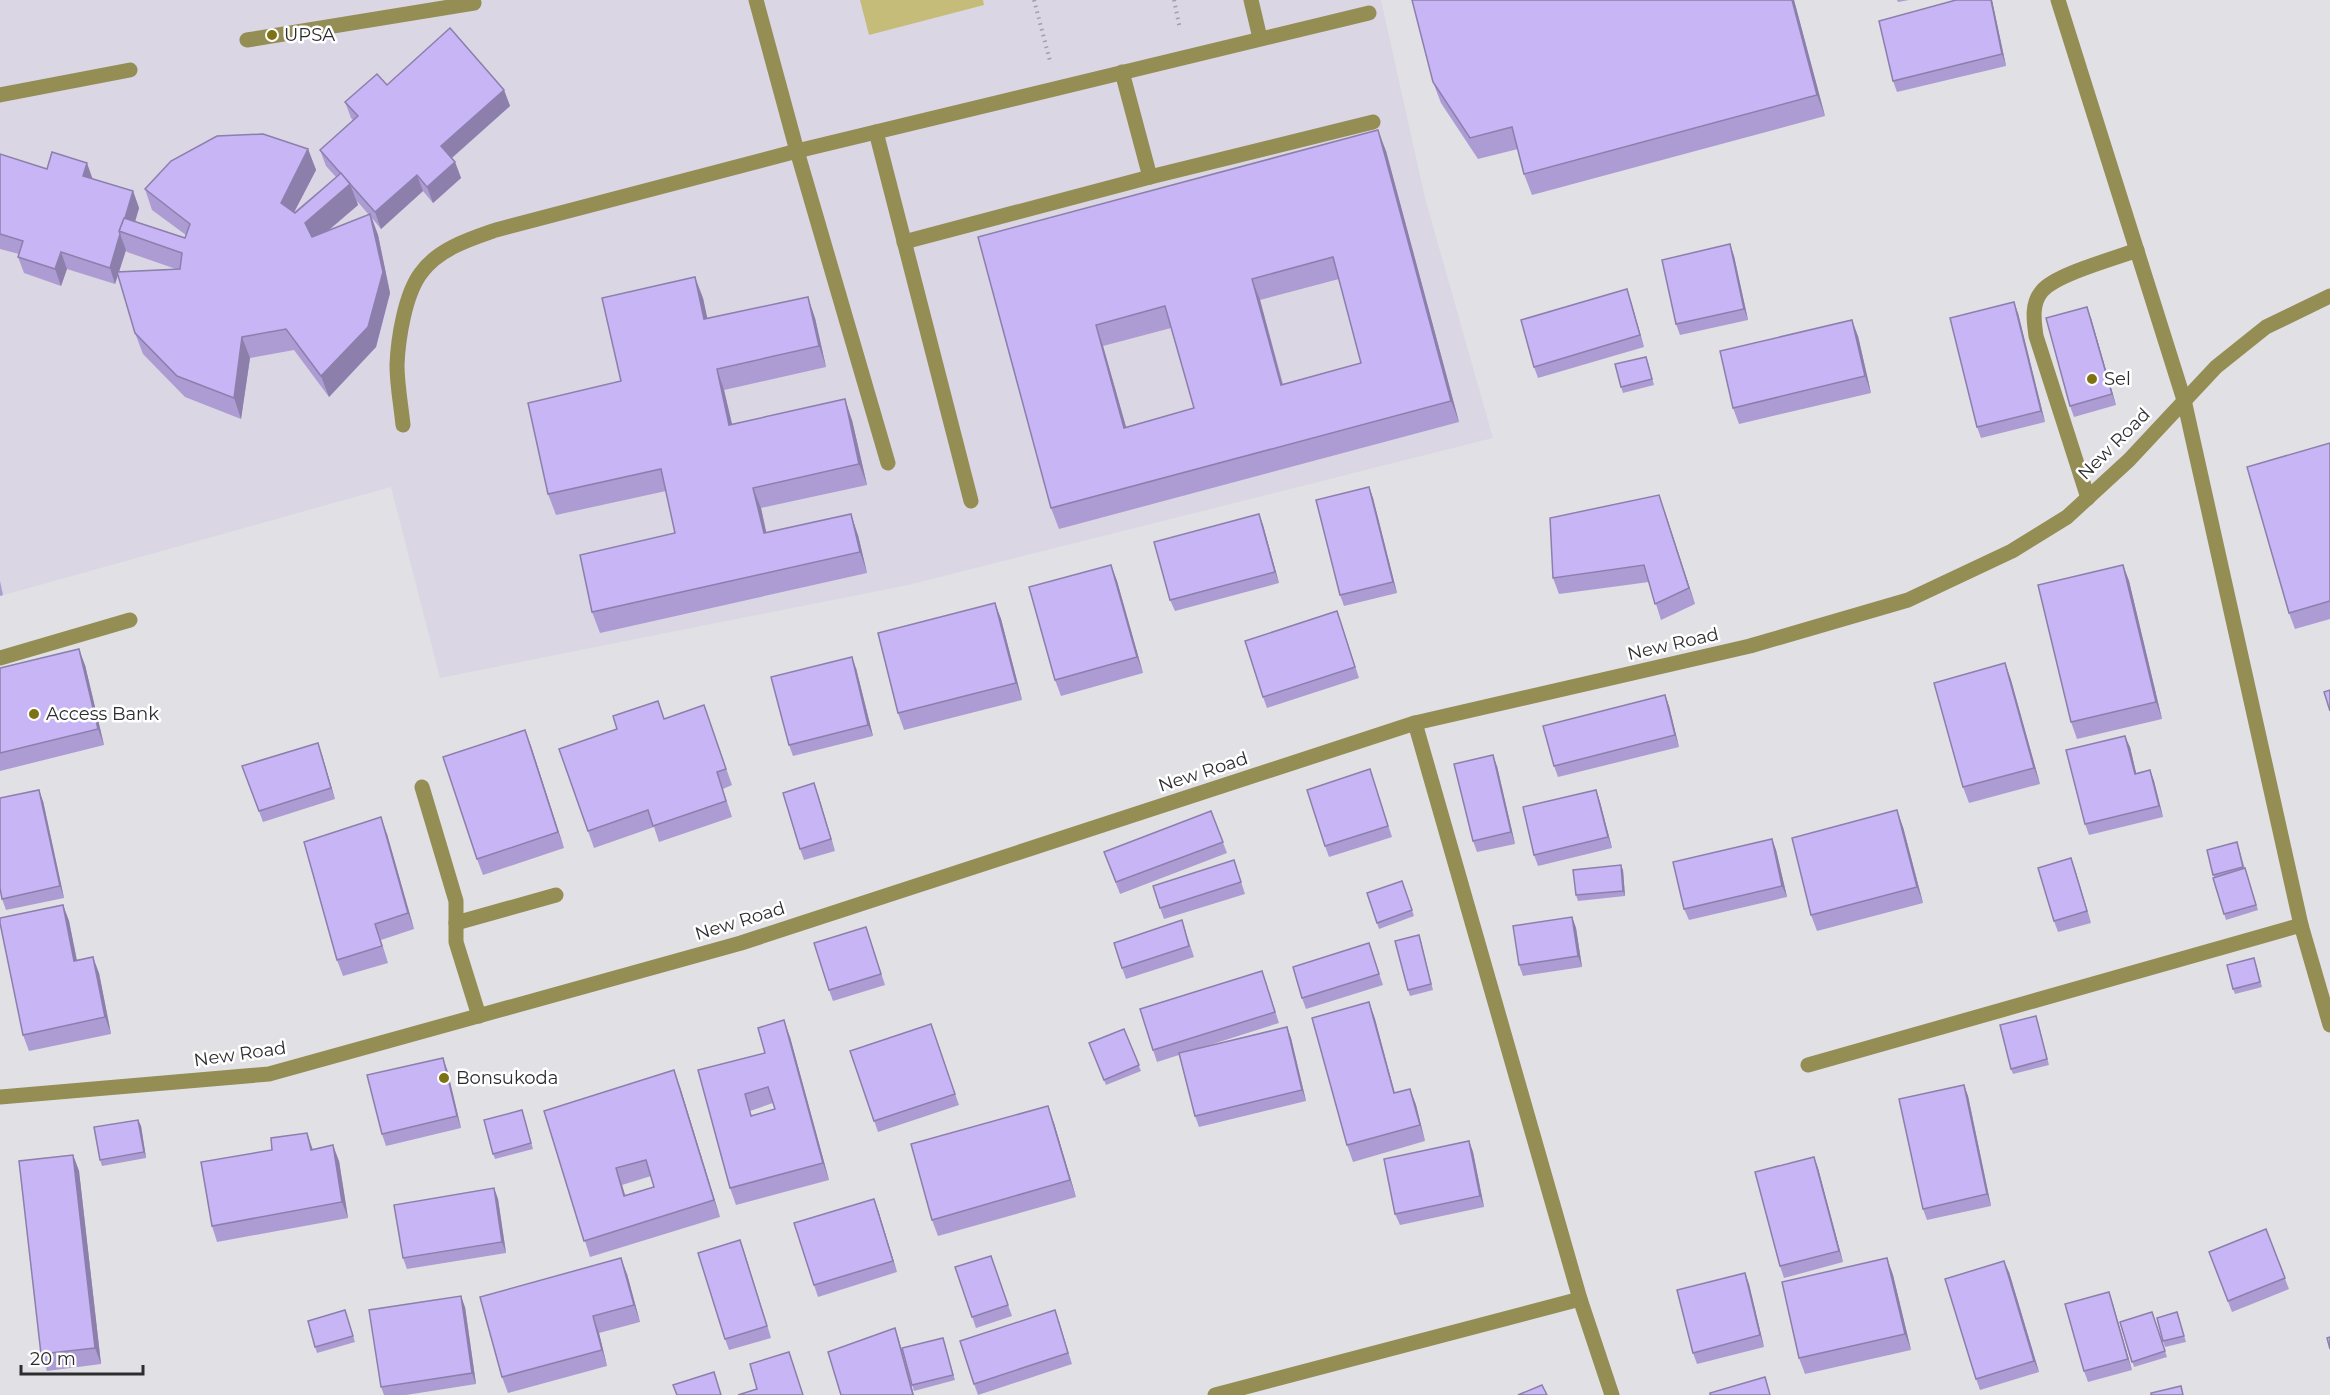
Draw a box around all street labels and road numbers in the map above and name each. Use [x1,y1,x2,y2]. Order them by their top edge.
street label: New Road [2073,403,2155,485]
street label: New Road [1625,623,1721,665]
street label: New Road [1155,747,1251,797]
street label: New Road [692,897,788,945]
street label: New Road [192,1037,288,1071]

